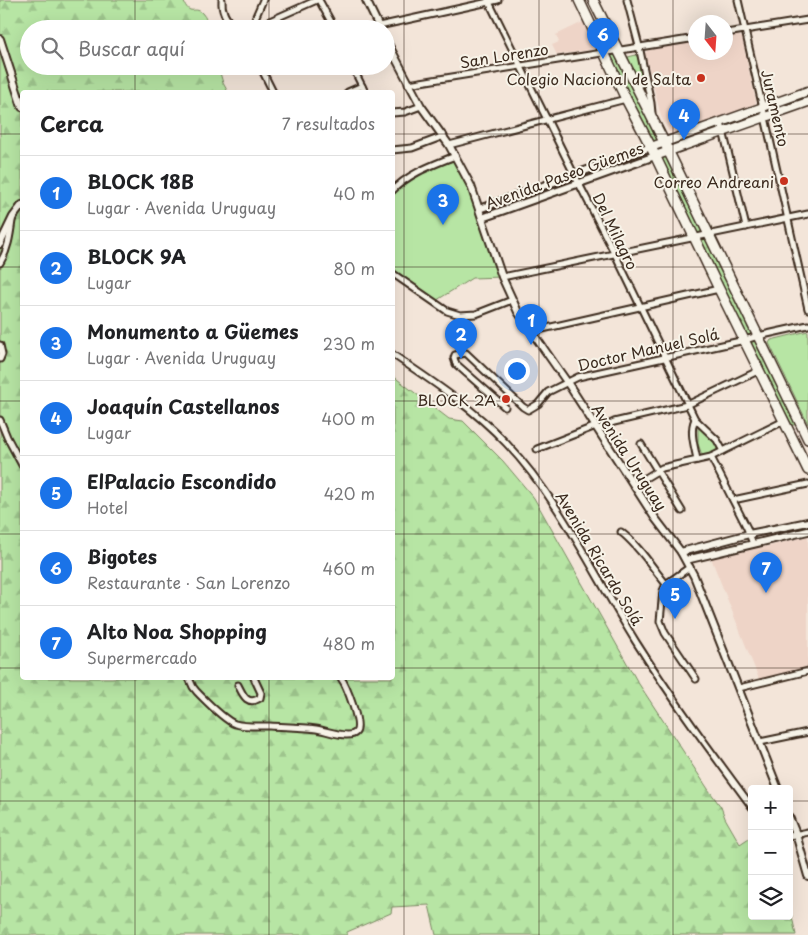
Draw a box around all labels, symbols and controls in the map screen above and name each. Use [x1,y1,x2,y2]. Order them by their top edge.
north arrow [688,15,733,60]
pin: 6 [587,18,619,59]
search box [20,20,395,75]
icon: search [38,34,66,62]
text: Buscar aquí [78,34,185,62]
street label: San Lorenzo [458,37,550,73]
place label: Colegio Nacional de Salta [506,67,691,90]
street label: Juramento [756,67,796,149]
marker: Colegio Nacional de Salta [695,72,707,84]
pin: 4 [668,99,700,140]
text: Cerca [40,107,104,139]
text: 7 resultados [282,111,375,135]
street label: Avenida Paseo Güemes [482,136,646,214]
text: BLOCK 18B [87,167,194,195]
place label: Correo Andreani [654,170,774,193]
marker: Correo Andreani [778,175,790,187]
text: 1 [52,181,60,205]
text: 40 m [333,181,375,205]
pin: 3 [427,184,459,225]
street label: Del Milagro [587,189,645,273]
text: Lugar · Avenida Uruguay [87,195,276,219]
text: BLOCK 9A [87,242,186,270]
text: 2 [50,256,62,280]
text: 80 m [333,256,375,280]
text: Lugar [87,270,131,294]
pin: 1 [515,304,547,345]
text: Monumento a Güemes [87,317,299,345]
pin: 2 [445,318,477,359]
street label: Doctor Manuel Solá [575,321,722,376]
text: 3 [51,331,61,355]
text: 230 m [323,331,375,355]
text: Lugar · Avenida Uruguay [87,345,276,369]
your location [504,358,530,384]
place label: BLOCK 2A [417,388,496,411]
text: Joaquín Castellanos [87,392,280,420]
marker: BLOCK 2A [500,393,512,405]
street label: Avenida Uruguay [587,399,673,515]
text: 4 [51,406,61,430]
text: 400 m [322,406,375,430]
text: Lugar [87,420,131,444]
text: ElPalacio Escondido [87,467,276,495]
text: 5 [51,481,61,505]
text: 420 m [324,481,375,505]
street label: Avenida Ricardo Solá [551,487,650,630]
text: Hotel [87,495,128,519]
text: Bigotes [87,542,157,570]
pin: 7 [750,552,782,593]
text: 6 [50,556,62,580]
text: 460 m [323,556,375,580]
text: Restaurante · San Lorenzo [87,570,290,594]
pin: 5 [659,578,691,619]
text: Alto Noa Shopping [87,617,267,645]
text: 7 [51,631,61,655]
text: 480 m [323,631,375,655]
text: Supermercado [87,645,197,669]
map controls [748,785,793,920]
button: + [748,785,793,830]
button: − [748,830,793,875]
button: layers [748,875,793,920]

